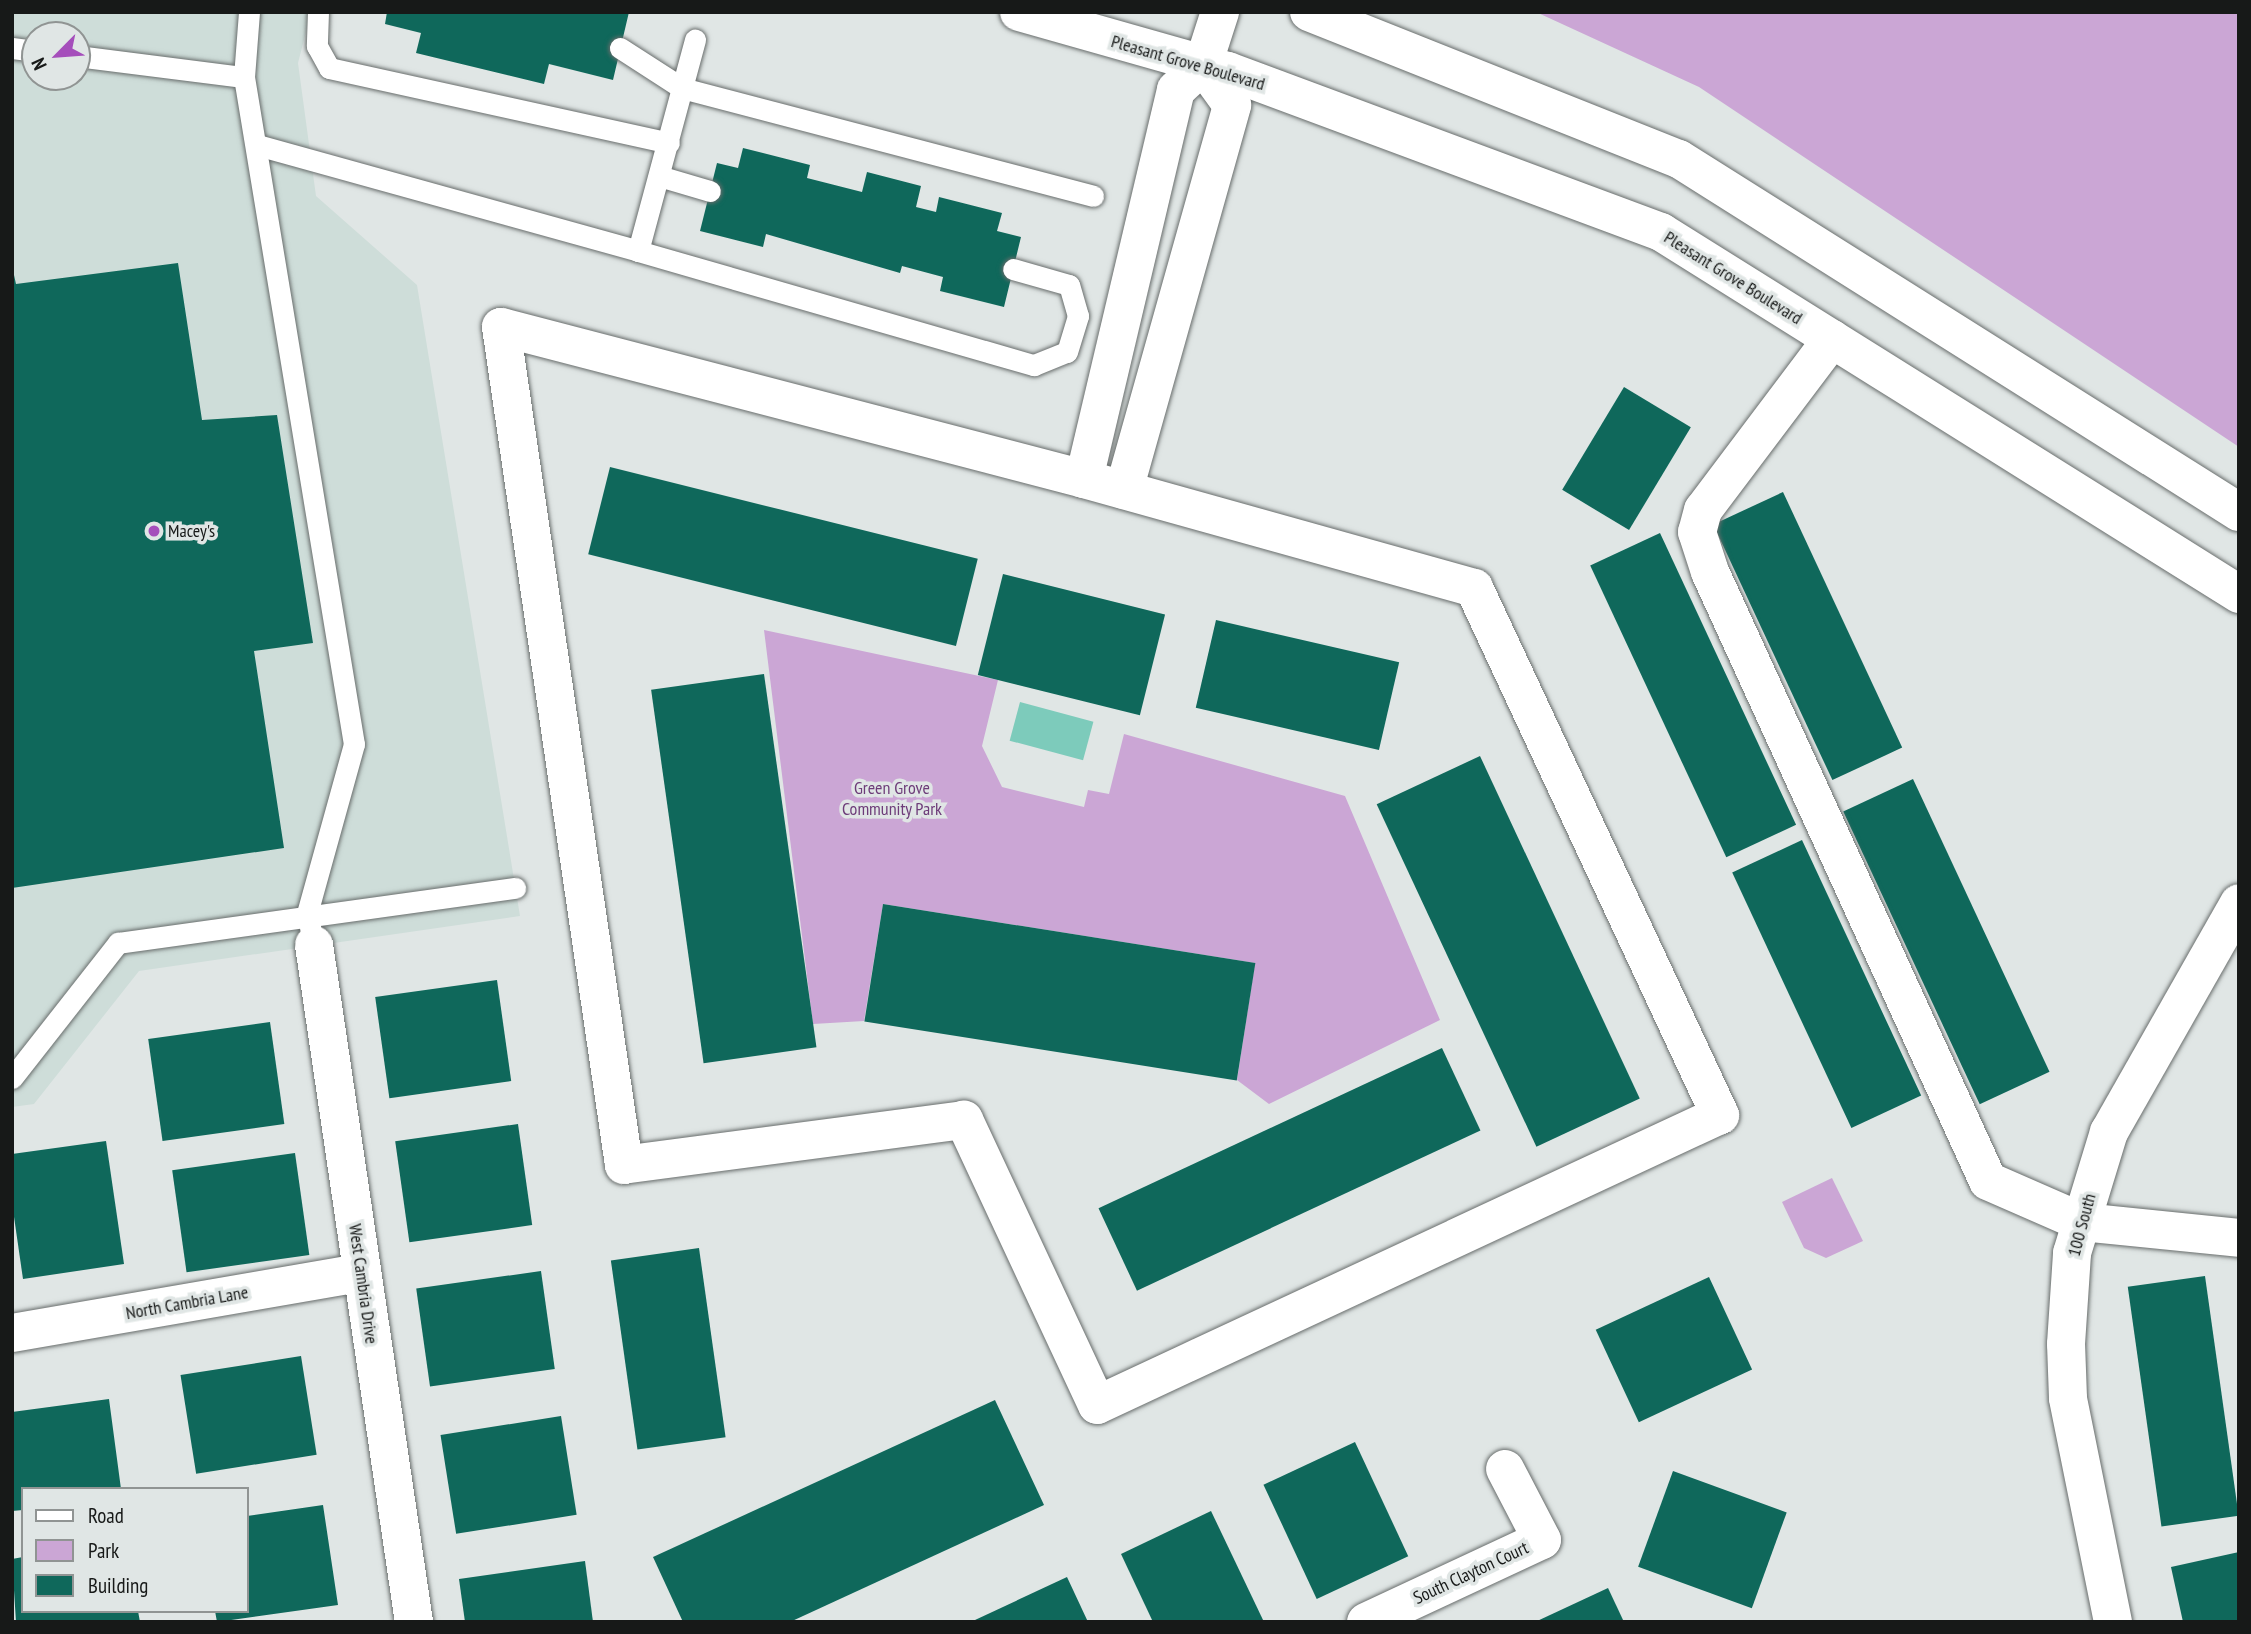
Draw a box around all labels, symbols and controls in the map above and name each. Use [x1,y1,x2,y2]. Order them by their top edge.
north arrow [21,21,91,91]
street label: Pleasant Grove Boulevard [1109,31,1267,95]
text: N [26,54,52,74]
street label: Pleasant Grove Boulevard [1660,227,1806,329]
place label: Macey's [168,520,215,542]
marker: Macey's [146,523,162,539]
park label: Green Grove Community Park [842,778,942,820]
street label: 100 South [2063,1191,2101,1259]
street label: West Cambria Drive [344,1223,382,1345]
street label: North Cambria Lane [124,1282,250,1324]
legend [21,1487,248,1613]
text: Road [88,1502,124,1529]
text: Park [88,1537,119,1564]
street label: South Clayton Court [1410,1537,1532,1609]
text: Building [88,1572,148,1599]

